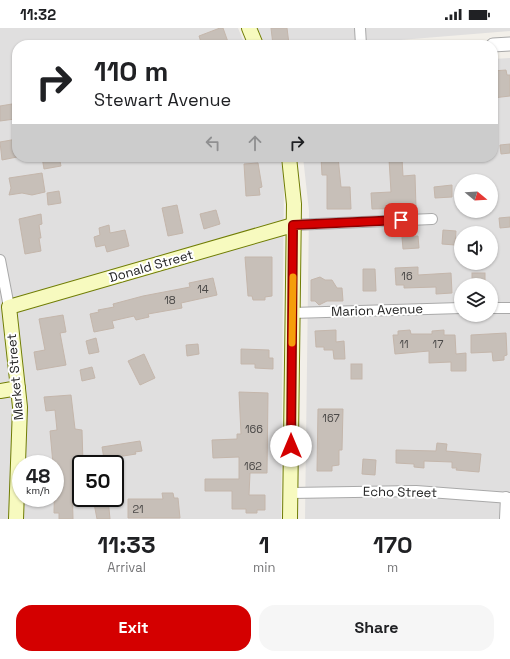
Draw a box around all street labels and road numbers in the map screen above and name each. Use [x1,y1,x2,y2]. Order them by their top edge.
street label: Donald Street [107,246,195,286]
street label: Marion Avenue [331,300,423,320]
street label: Market Street [3,333,27,421]
street label: Echo Street [363,483,437,501]

